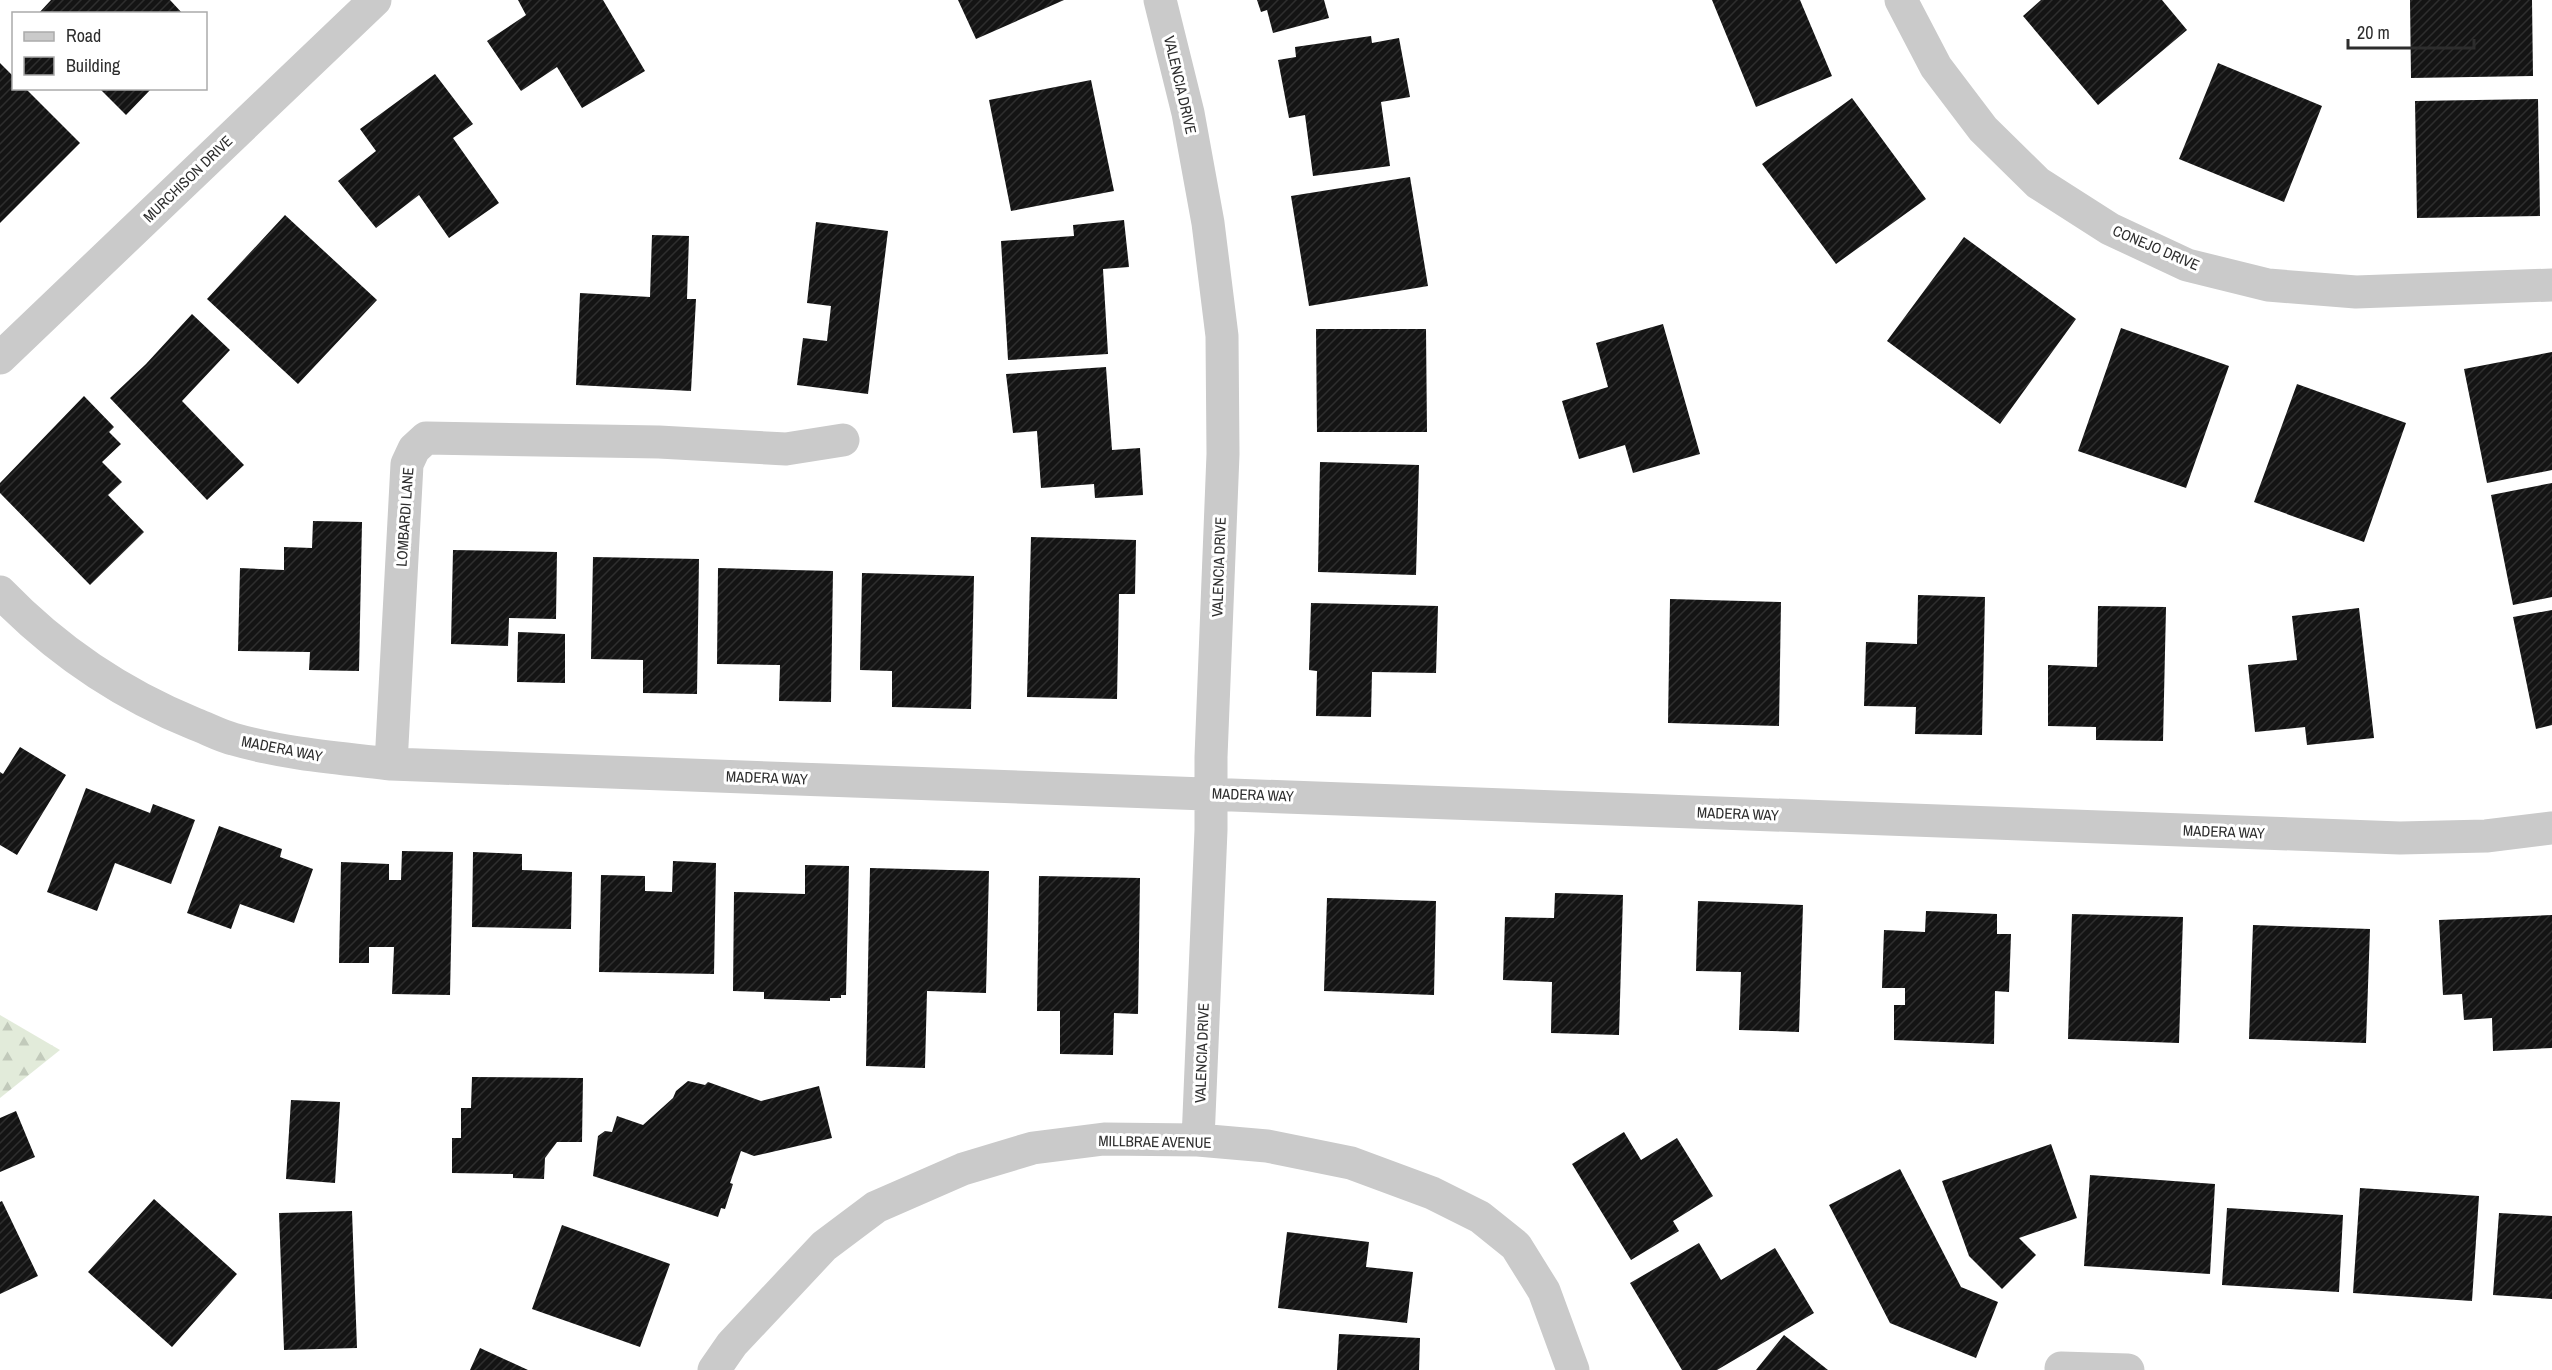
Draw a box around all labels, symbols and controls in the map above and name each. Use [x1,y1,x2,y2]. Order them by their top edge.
legend [12,12,207,90]
scale bar [2348,12,2474,50]
text: 20 m [2357,20,2390,45]
text: Road [66,23,101,48]
street label: VALENCIA DRIVE [1159,34,1202,136]
text: Building [66,53,121,78]
street label: MURCHISON DRIVE [138,130,237,227]
street label: CONEJO DRIVE [2110,220,2203,275]
street label: LOMBARDI LANE [391,466,418,567]
street label: VALENCIA DRIVE [1206,517,1231,617]
street label: MADERA WAY [240,730,325,767]
street label: MADERA WAY [726,766,809,789]
street label: MADERA WAY [1212,783,1295,806]
street label: MADERA WAY [1697,802,1780,825]
street label: MADERA WAY [2183,820,2266,843]
street label: VALENCIA DRIVE [1189,1003,1214,1103]
street label: MILLBRAE AVENUE [1098,1130,1212,1153]

